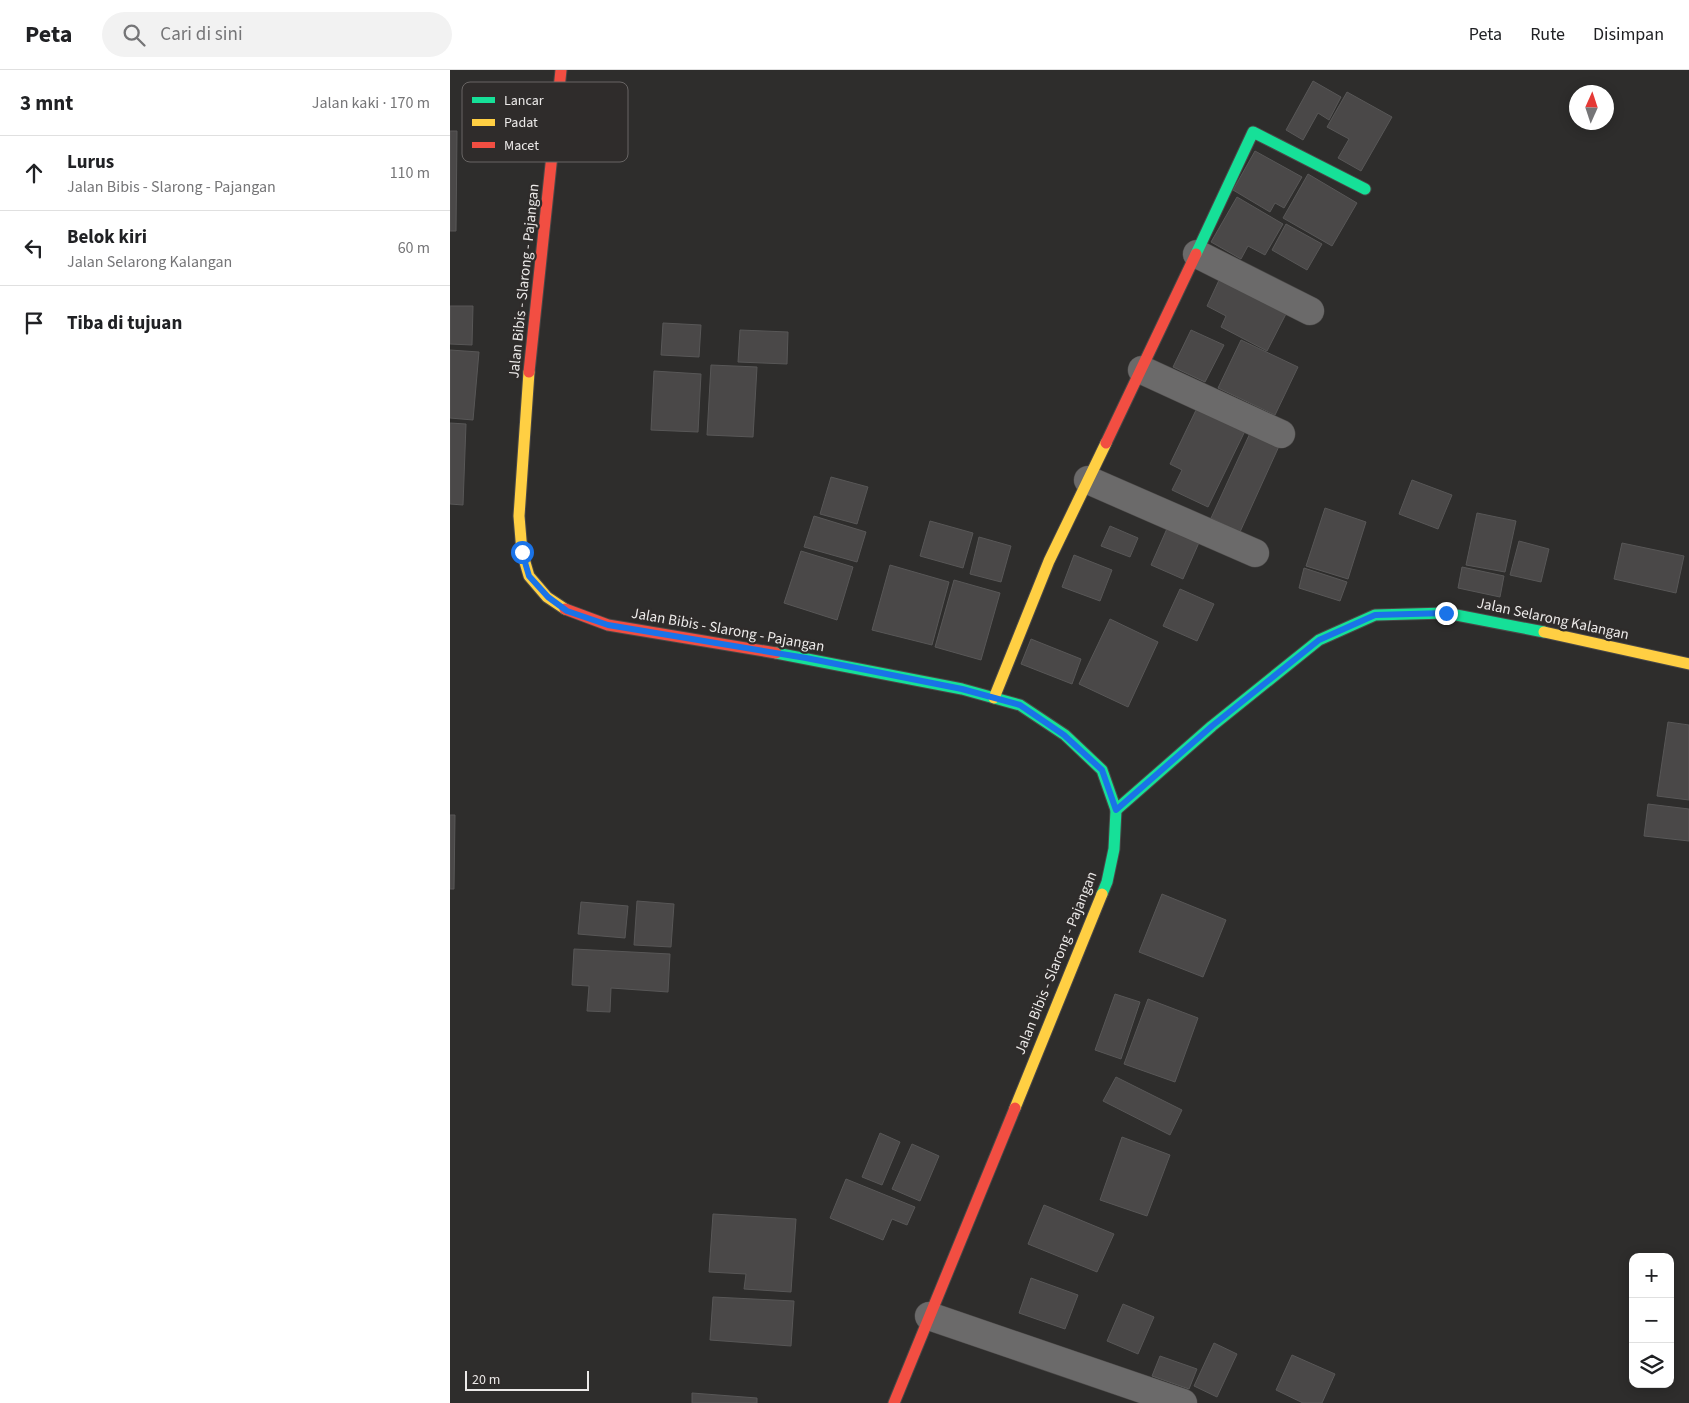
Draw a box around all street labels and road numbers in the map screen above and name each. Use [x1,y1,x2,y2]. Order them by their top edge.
street label: Jalan Bibis - Slarong - Pajangan [503,183,545,379]
street label: Jalan Selarong Kalangan [1475,593,1631,645]
street label: Jalan Bibis - Slarong - Pajangan [630,603,826,657]
street label: Jalan Bibis - Slarong - Pajangan [1010,868,1102,1058]

